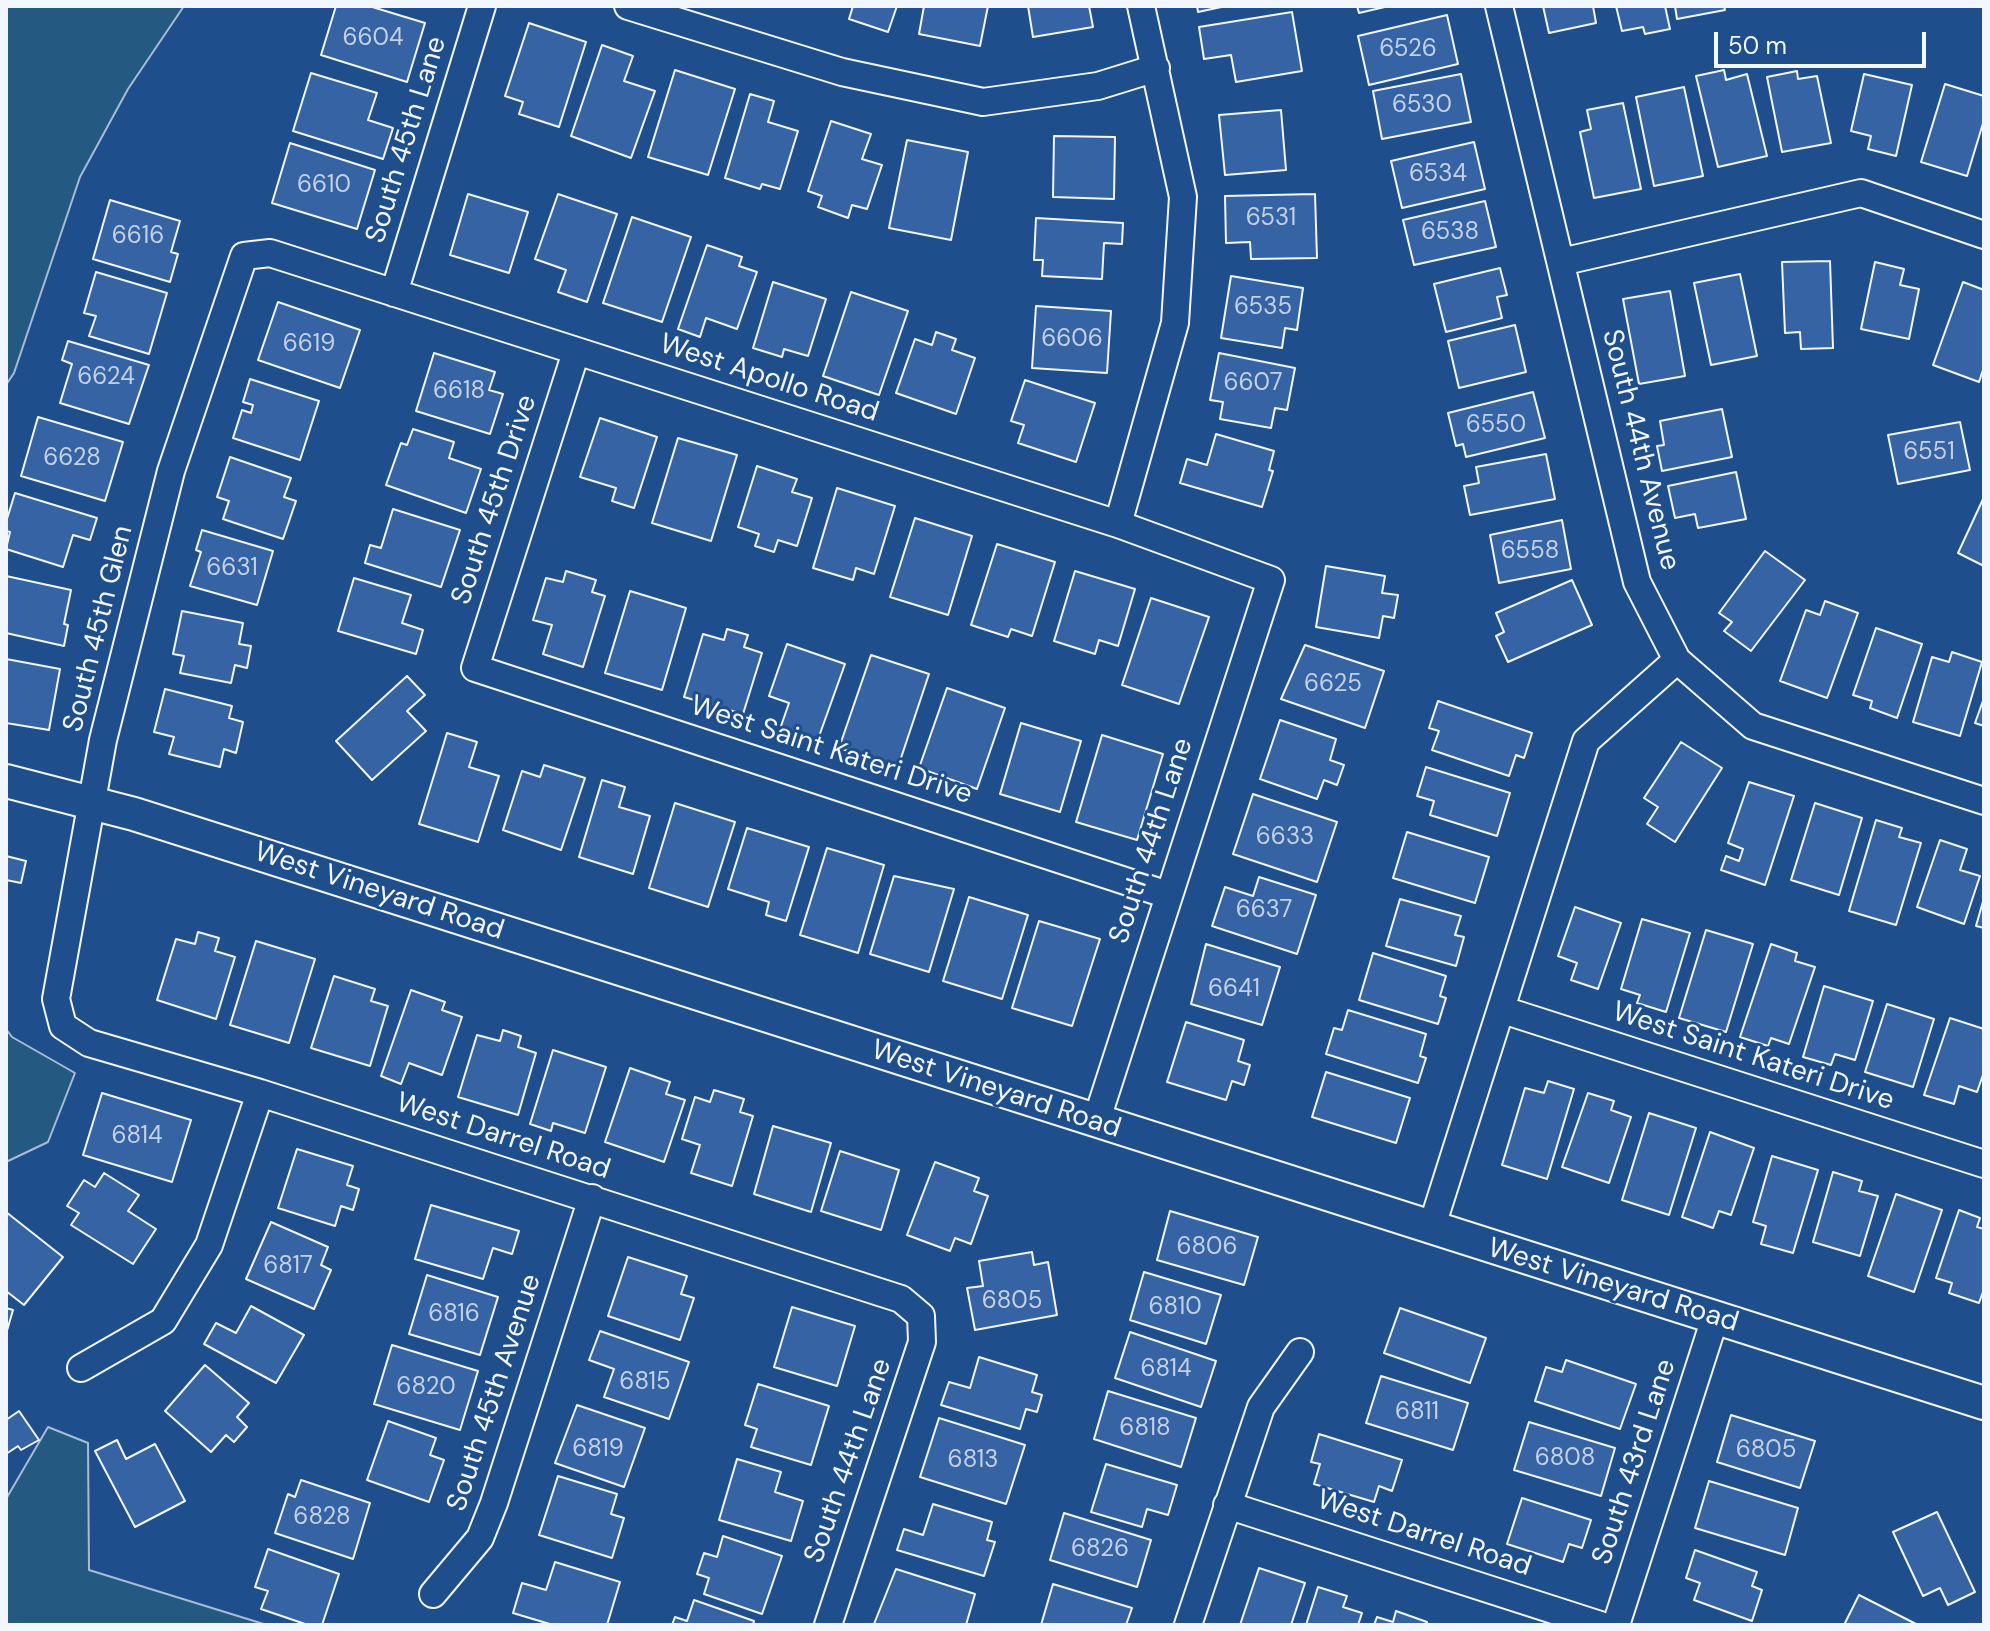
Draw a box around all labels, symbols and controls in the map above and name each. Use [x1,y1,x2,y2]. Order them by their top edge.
scale bar [1718,16,1930,66]
house number: 6604 [342,25,404,53]
text: 50 m [1728,30,1787,61]
street label: South 45th Lane [360,33,454,247]
house number: 6526 [1379,36,1437,64]
house number: 6530 [1392,92,1452,120]
house number: 6534 [1409,161,1467,189]
house number: 6610 [297,172,351,200]
house number: 6531 [1246,205,1296,233]
house number: 6538 [1421,219,1479,247]
house number: 6616 [112,223,164,251]
house number: 6535 [1234,294,1292,322]
house number: 6606 [1041,326,1103,354]
street label: South 44th Avenue [1594,326,1686,574]
street label: West Apollo Road [655,328,883,430]
house number: 6619 [283,331,335,359]
house number: 6624 [77,364,135,392]
house number: 6607 [1223,370,1283,398]
house number: 6618 [433,378,485,406]
street label: South 45th Drive [445,391,545,609]
house number: 6550 [1466,412,1526,440]
house number: 6551 [1903,439,1955,467]
house number: 6628 [43,445,101,473]
street label: South 45th Glen [57,522,141,736]
house number: 6558 [1501,538,1559,566]
house number: 6631 [206,555,258,583]
house number: 6625 [1304,671,1362,699]
street label: West Saint Kateri Drive [686,690,976,812]
street label: South 44th Lane [1103,734,1201,948]
house number: 6633 [1256,824,1314,852]
street label: West Vineyard Road [250,836,508,948]
house number: 6637 [1236,897,1292,925]
house number: 6641 [1208,976,1260,1004]
street label: West Saint Kateri Drive [1608,996,1898,1118]
street label: West Vineyard Road [867,1034,1125,1146]
street label: West Darrel Road [392,1087,614,1187]
house number: 6814 [111,1123,163,1151]
street label: West Vineyard Road [1484,1232,1742,1340]
house number: 6806 [1176,1234,1238,1262]
house number: 6817 [263,1253,313,1281]
street label: South 45th Avenue [441,1270,549,1516]
house number: 6805 [982,1288,1042,1316]
house number: 6810 [1148,1294,1202,1322]
house number: 6816 [428,1301,480,1329]
street label: South 44th Lane [798,1354,900,1568]
street label: South 43rd Lane [1586,1355,1684,1569]
house number: 6814 [1140,1356,1192,1384]
house number: 6815 [619,1369,671,1397]
house number: 6820 [396,1374,456,1402]
house number: 6811 [1395,1399,1439,1427]
house number: 6818 [1119,1415,1171,1443]
house number: 6819 [572,1436,624,1464]
house number: 6805 [1736,1437,1796,1465]
house number: 6808 [1535,1445,1595,1473]
house number: 6813 [948,1447,998,1475]
street label: West Darrel Road [1313,1484,1535,1584]
house number: 6828 [293,1504,351,1532]
house number: 6826 [1071,1536,1129,1564]

